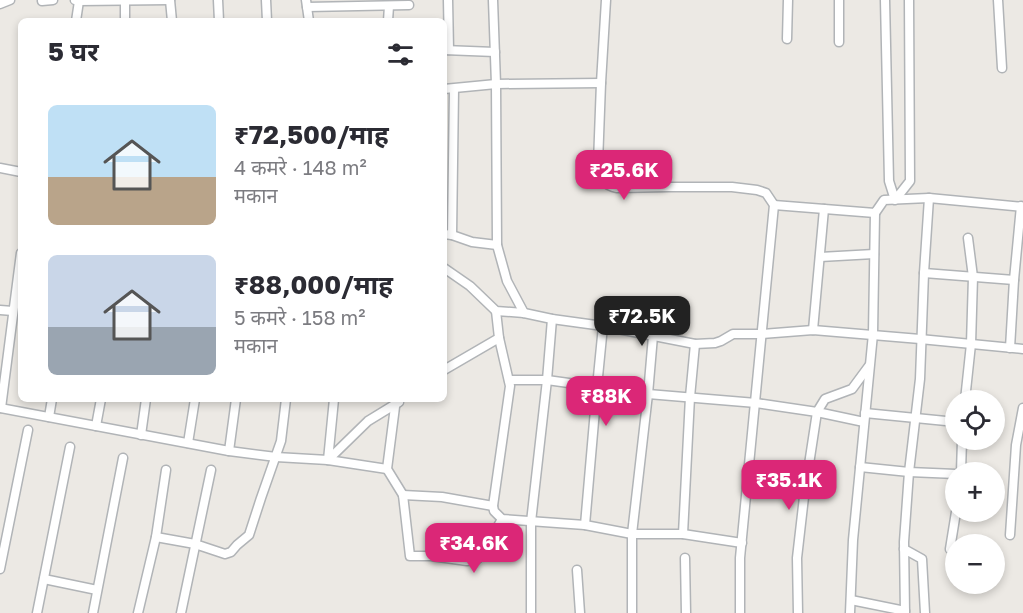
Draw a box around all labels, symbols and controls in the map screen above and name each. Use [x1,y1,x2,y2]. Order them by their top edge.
text: 5 घर [48,36,99,67]
icon: filters [384,38,417,71]
text: ₹72,500/माह [234,119,389,150]
icon: home [96,129,168,201]
pin: ₹25.6K [575,150,673,201]
text: 4 कमरे · 148 m² [234,155,367,179]
text: ₹25.6K [589,157,659,181]
text: मकान [234,183,278,207]
text: ₹88,000/माह [234,269,393,300]
icon: home [96,279,168,351]
pin: ₹72.5K [593,296,691,347]
text: ₹72.5K [608,303,676,327]
text: 5 कमरे · 158 m² [234,305,366,329]
text: मकान [234,333,278,357]
pin: ₹88K [570,376,642,427]
text: ₹88K [580,383,632,407]
map controls [945,390,1005,594]
button: locate [945,390,1005,450]
pin: ₹35.1K [740,460,838,511]
button: + [945,462,1005,522]
text: ₹35.1K [755,467,823,491]
pin: ₹34.6K [425,523,523,574]
text: ₹34.6K [439,530,509,554]
button: − [945,534,1005,594]

